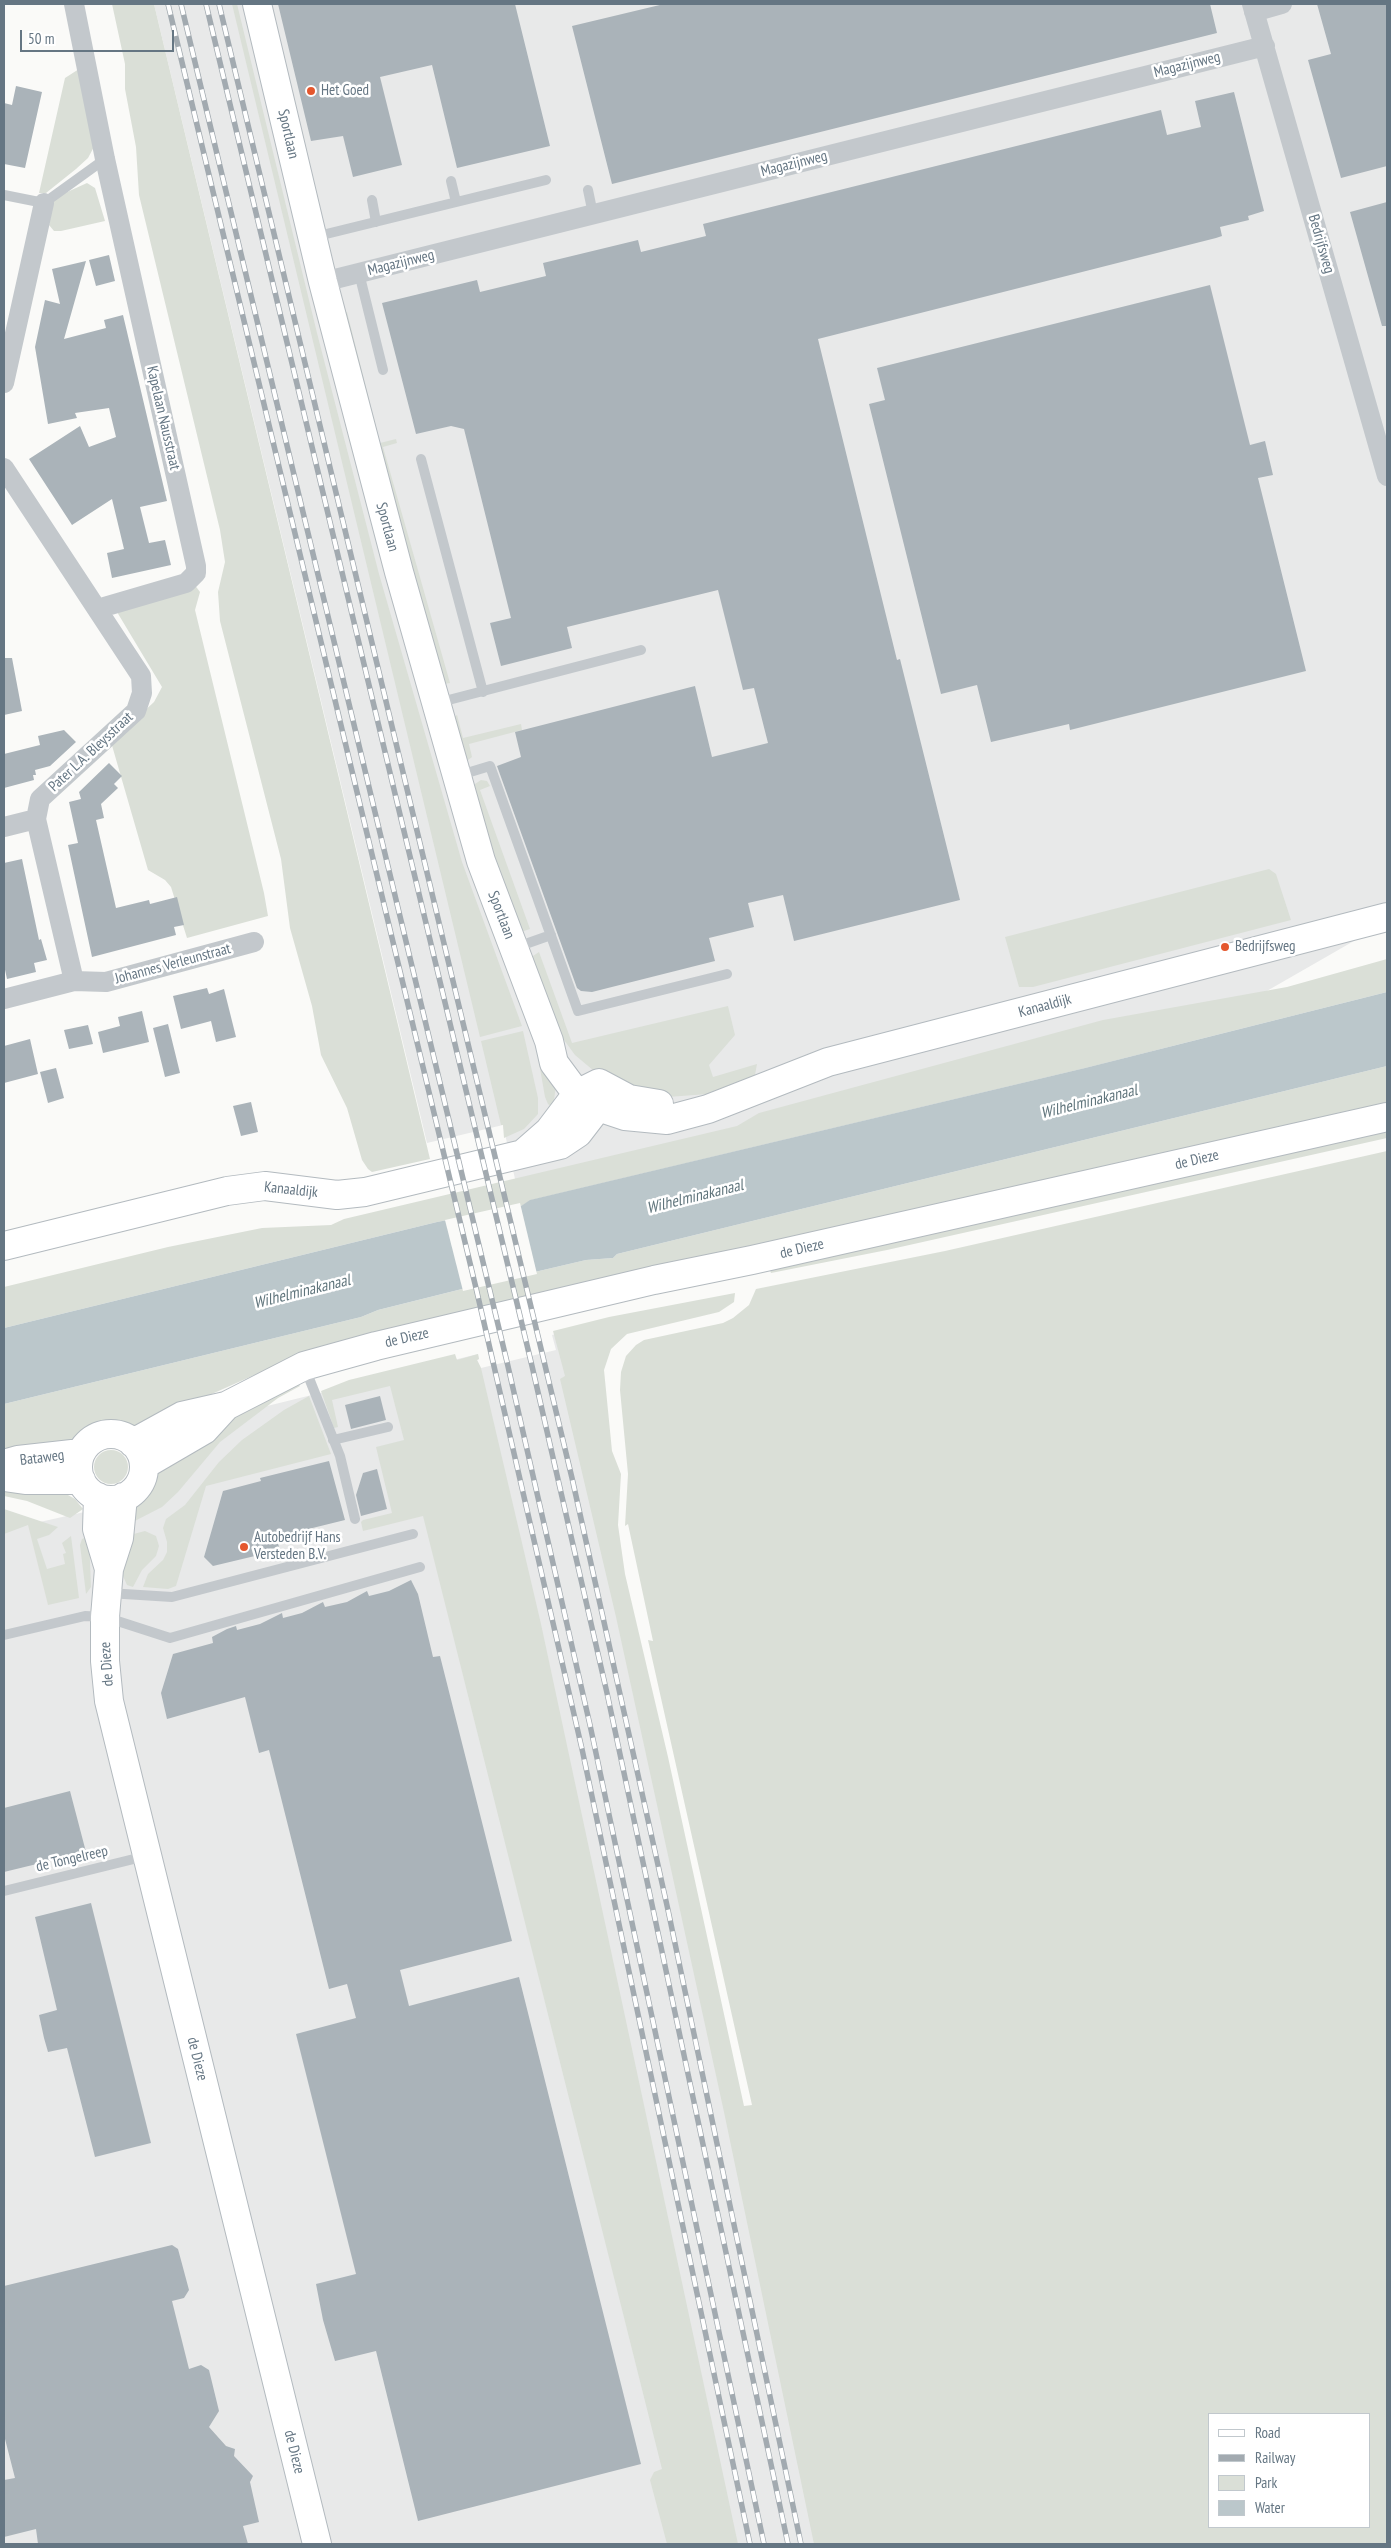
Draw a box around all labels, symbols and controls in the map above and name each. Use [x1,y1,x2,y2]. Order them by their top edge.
scale bar [22,20,176,52]
text: 50 m [28,29,54,48]
street label: Magazijnweg [1152,48,1222,82]
place label: Het Goed [321,82,369,100]
marker: Het Goed [305,85,317,97]
street label: Sportlaan [274,108,302,160]
street label: Magazijnweg [759,147,829,181]
street label: Bedrijfsweg [1304,212,1338,276]
street label: Magazijnweg [366,246,436,280]
street label: Kapelaan Nausstraat [142,364,184,472]
street label: Sportlaan [372,500,402,554]
street label: Pater L.A. Bleysstraat [45,708,137,796]
street label: Sportlaan [484,888,518,942]
place label: Bedrijfsweg [1235,938,1296,956]
street label: Johannes Verleunstraat [113,940,233,988]
marker: Bedrijfsweg [1219,941,1231,953]
street label: Kanaaldijk [1017,990,1073,1022]
water label: Wilhelminakanaal [1039,1081,1139,1123]
street label: de Dieze [1173,1146,1221,1174]
water label: Wilhelminakanaal [645,1176,745,1218]
street label: Kanaaldijk [263,1178,319,1202]
street label: de Dieze [778,1235,826,1263]
water label: Wilhelminakanaal [252,1271,352,1313]
street label: de Dieze [383,1324,431,1352]
street label: Bataweg [19,1446,65,1470]
place label: Autobedrijf Hans Versteden B.V. [254,1529,341,1564]
marker: Autobedrijf Hans Versteden B.V. [238,1541,250,1553]
street label: de Dieze [96,1641,118,1687]
street label: de Tongelreep [34,1842,110,1876]
street label: de Dieze [183,2035,211,2083]
legend [1208,2413,1371,2528]
text: Road [1255,2423,1281,2442]
street label: de Dieze [280,2428,308,2476]
text: Railway [1255,2448,1295,2467]
text: Park [1255,2473,1277,2492]
text: Water [1255,2498,1285,2517]

